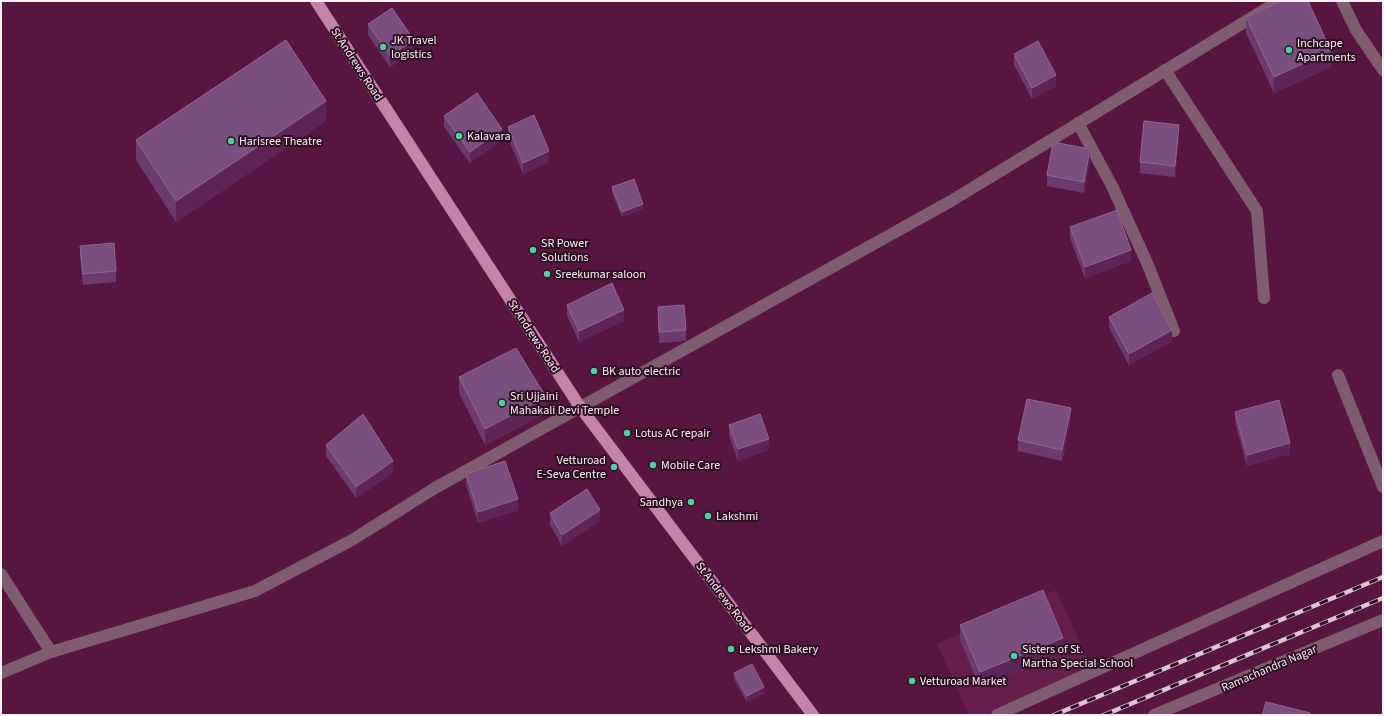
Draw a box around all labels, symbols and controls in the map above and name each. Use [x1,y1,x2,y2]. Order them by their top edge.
street label: St Andrews Road [327,24,387,104]
place label: JK Travel logistics [391,32,436,63]
place label: Inchcape Apartments [1297,35,1356,66]
marker: JK Travel logistics [378,42,388,52]
marker: Inchcape Apartments [1284,45,1294,55]
place label: Kalavara [467,128,510,145]
marker: Kalavara [454,131,464,141]
place label: Harisree Theatre [239,133,322,150]
marker: Harisree Theatre [226,136,236,146]
place label: SR Power Solutions [541,235,589,266]
marker: SR Power Solutions [528,245,538,255]
place label: Sreekumar saloon [555,266,646,283]
marker: Sreekumar saloon [542,269,552,279]
street label: St Andrews Road [504,296,564,376]
place label: BK auto electric [602,363,681,380]
marker: BK auto electric [589,366,599,376]
place label: Sri Ujjaini Mahakali Devi Temple [510,388,619,419]
marker: Sri Ujjaini Mahakali Devi Temple [497,398,507,408]
place label: Lotus AC repair [635,425,711,442]
marker: Lotus AC repair [622,428,632,438]
place label: Vetturoad E-Seva Centre [536,452,606,483]
place label: Mobile Care [661,457,720,474]
marker: Mobile Care [648,460,658,470]
marker: Vetturoad E-Seva Centre [609,462,619,472]
place label: Sandhya [639,494,683,511]
marker: Sandhya [686,497,696,507]
place label: Lakshmi [716,508,758,525]
marker: Lakshmi [703,511,713,521]
street label: St Andrews Road [691,559,756,636]
street label: Ramachandra Nagar [1219,640,1320,696]
place label: Lekshmi Bakery [739,641,819,658]
place label: Sisters of St. Martha Special School [1022,641,1133,672]
marker: Lekshmi Bakery [726,644,736,654]
marker: Sisters of St. Martha Special School [1009,651,1019,661]
place label: Vetturoad Market [920,673,1006,690]
marker: Vetturoad Market [907,676,917,686]

